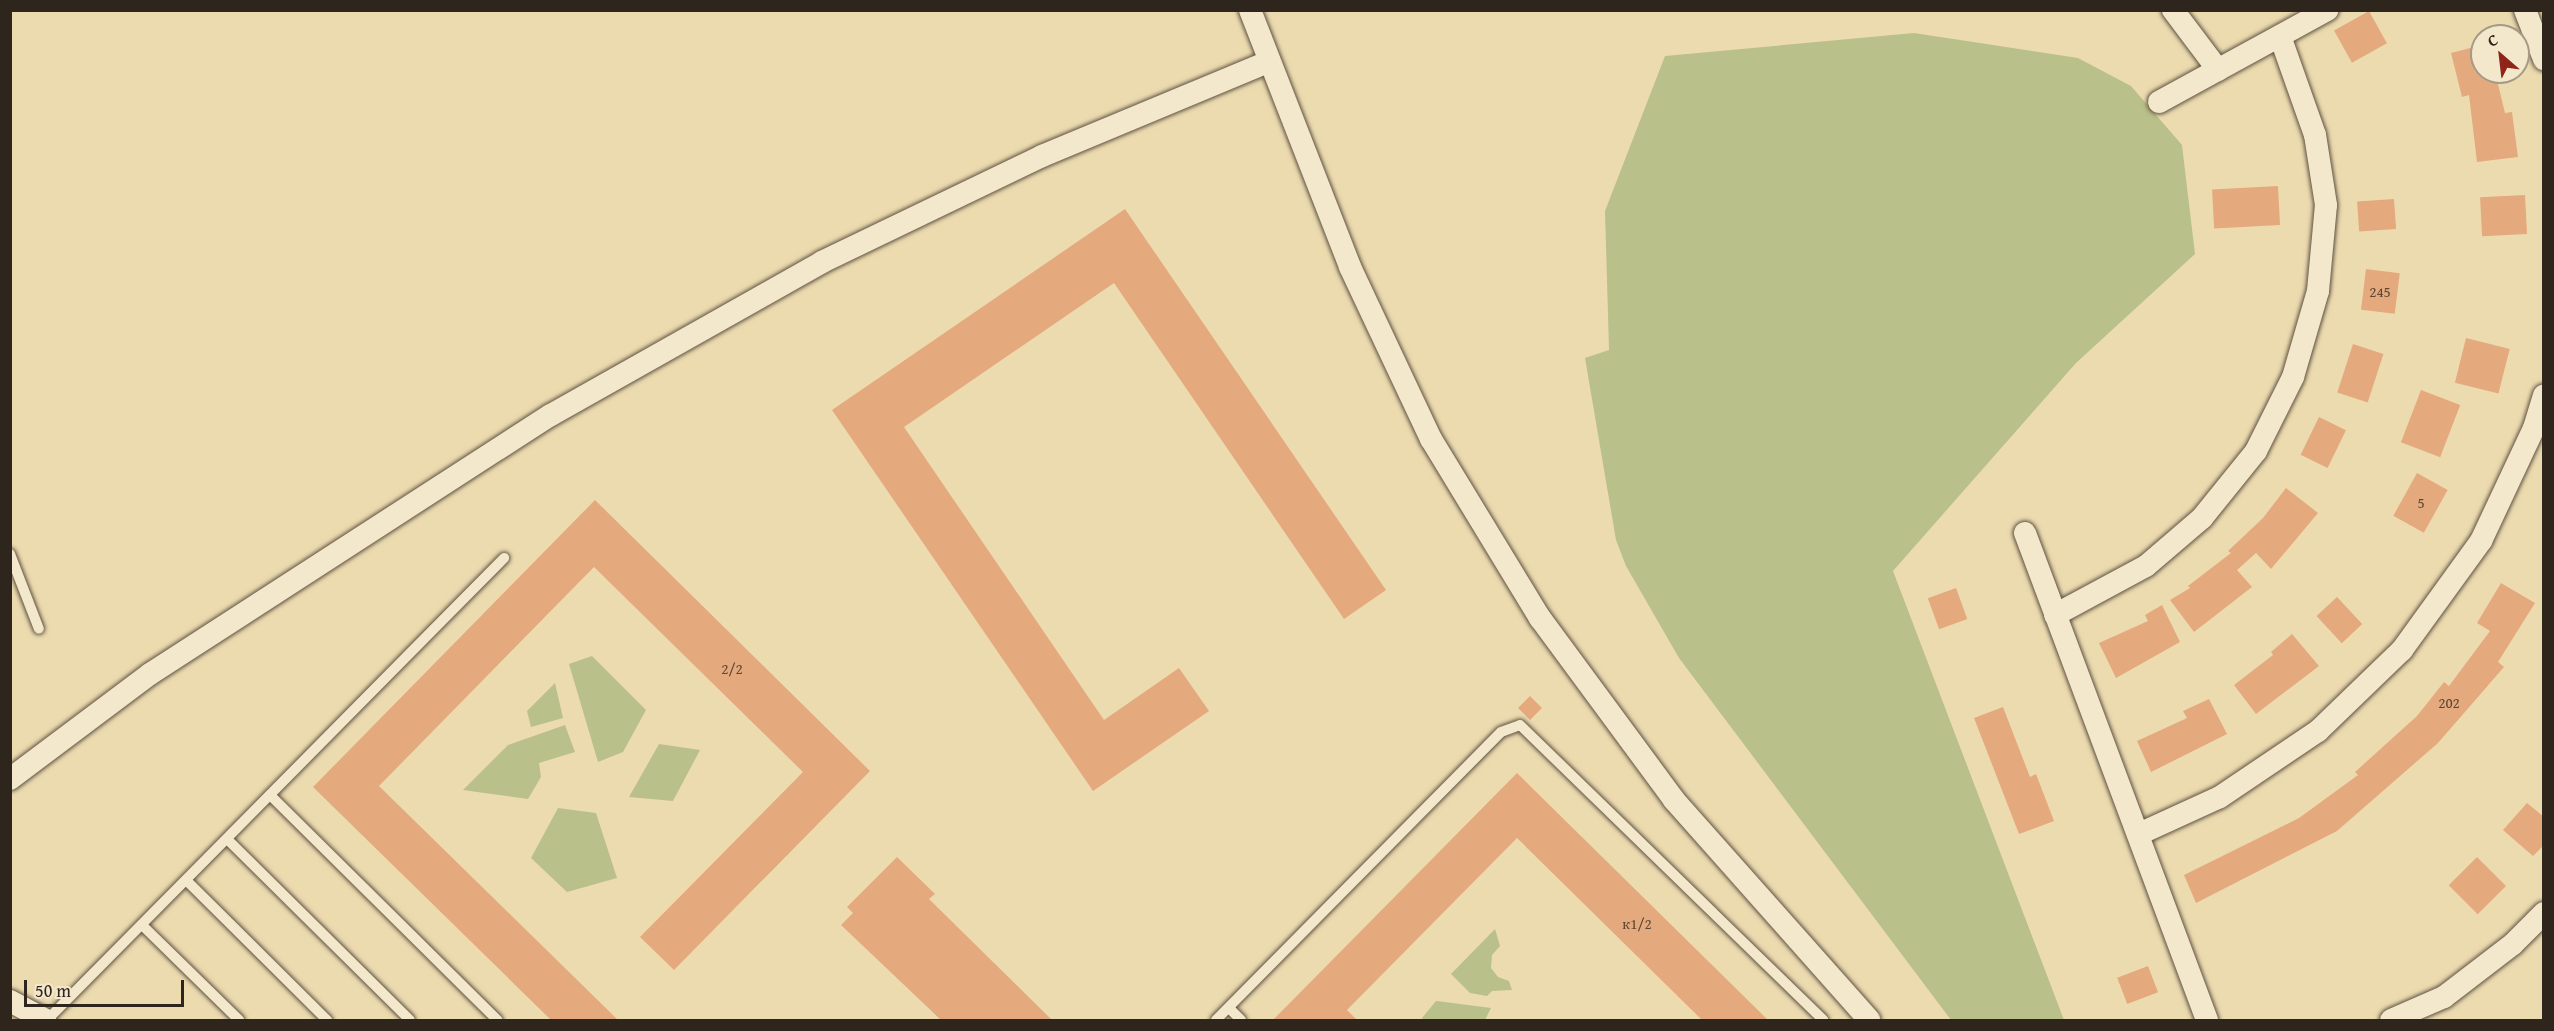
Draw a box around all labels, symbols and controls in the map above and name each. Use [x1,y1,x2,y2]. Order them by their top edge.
north arrow [2470,24,2530,84]
text: С [2483,27,2502,53]
house number: 245 [2369,283,2391,301]
house number: 5 [2417,494,2425,512]
house number: 2/2 [721,660,743,678]
house number: 202 [2438,694,2460,712]
house number: к1/2 [1622,915,1652,933]
scale bar [27,968,188,1006]
text: 50 m [35,977,71,1004]

